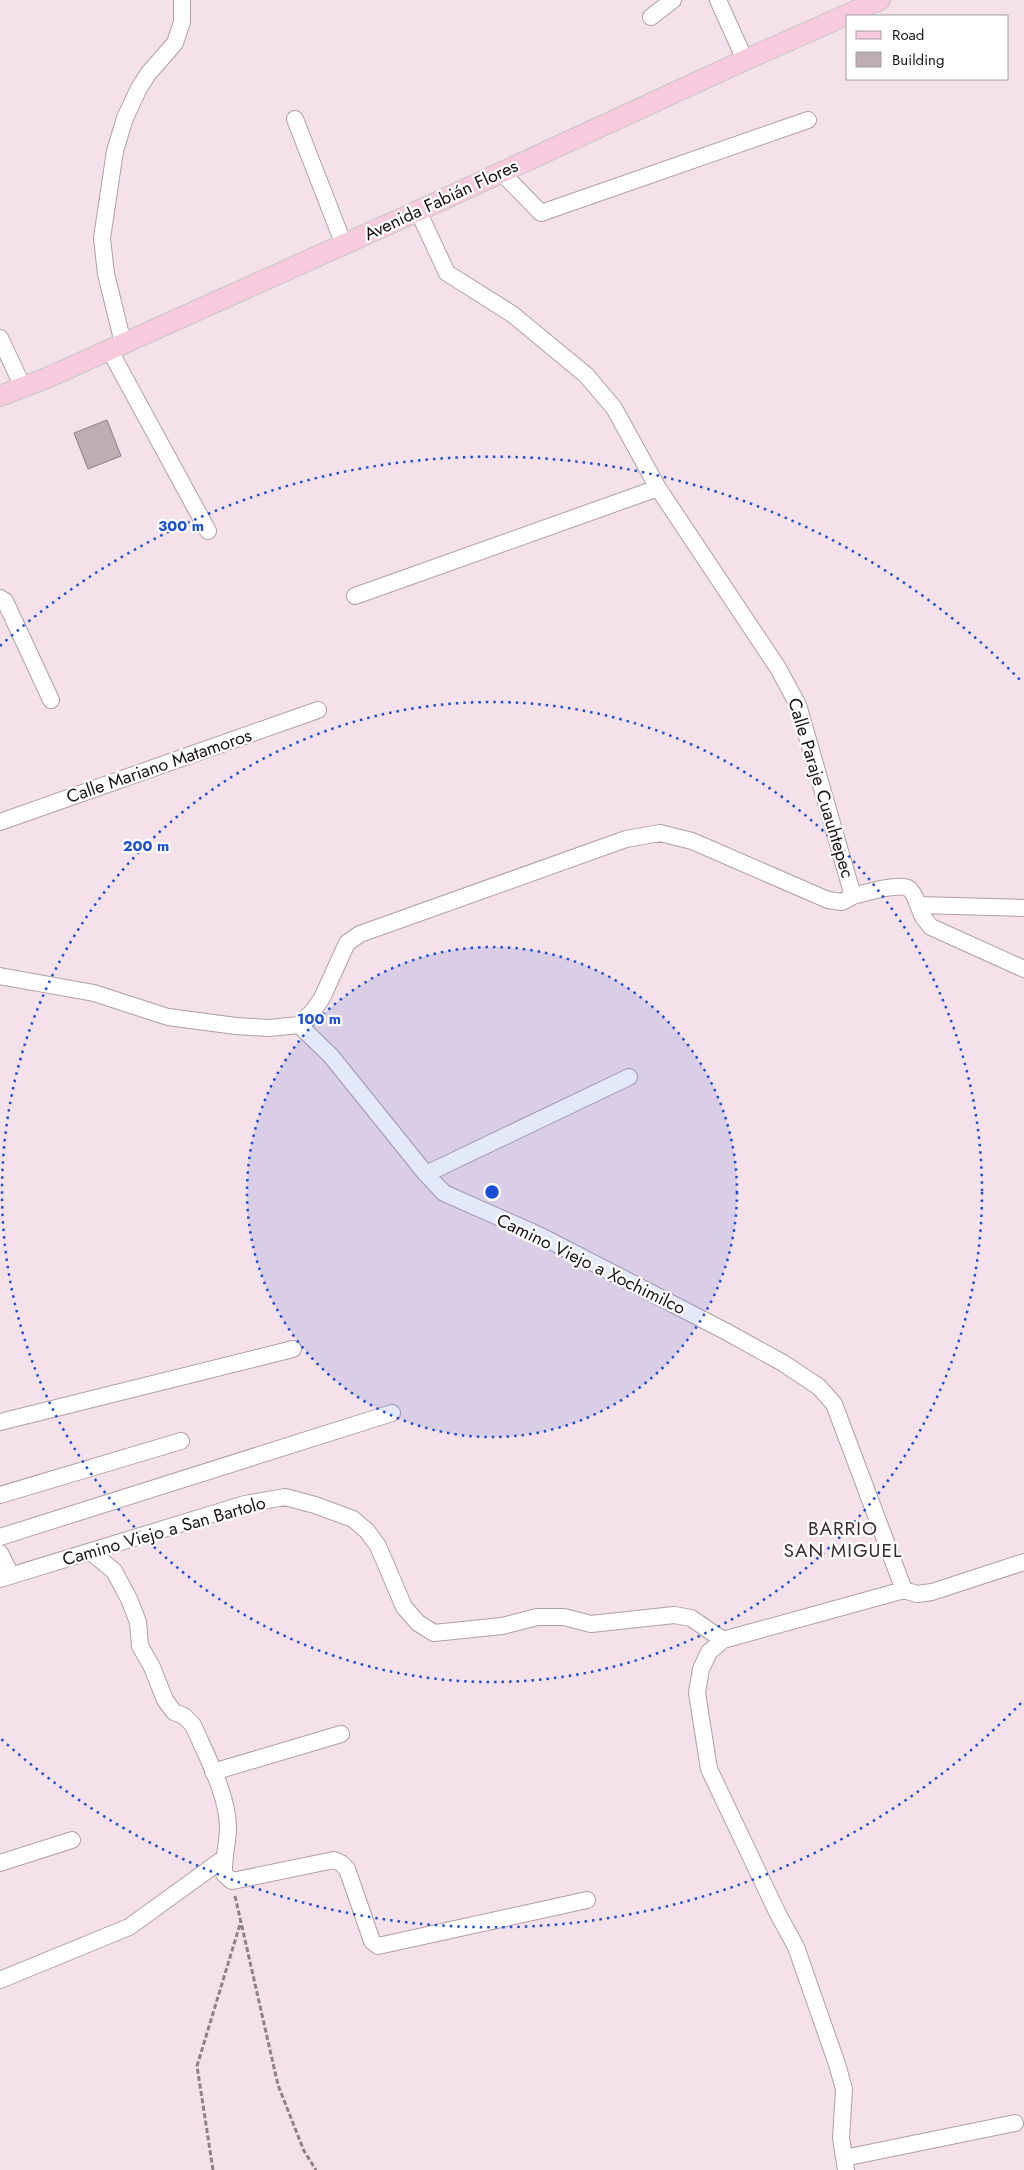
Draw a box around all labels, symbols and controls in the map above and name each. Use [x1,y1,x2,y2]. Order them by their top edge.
legend [846,15,1009,80]
text: Road [892,24,924,46]
text: Building [892,49,944,71]
street label: Avenida Fabián Flores [360,153,522,247]
text: 300 m [158,515,204,537]
street label: Calle Paraje Cuauhtepec [781,695,861,881]
street label: Calle Mariano Matamoros [63,722,255,810]
text: 200 m [123,835,169,857]
text: 100 m [297,1008,341,1030]
centre of rings [483,1183,501,1201]
street label: Camino Viejo a Xochimilco [492,1207,690,1321]
street label: Camino Viejo a San Bartolo [59,1489,269,1572]
district label: BARRIO SAN MIGUEL [783,1515,903,1564]

